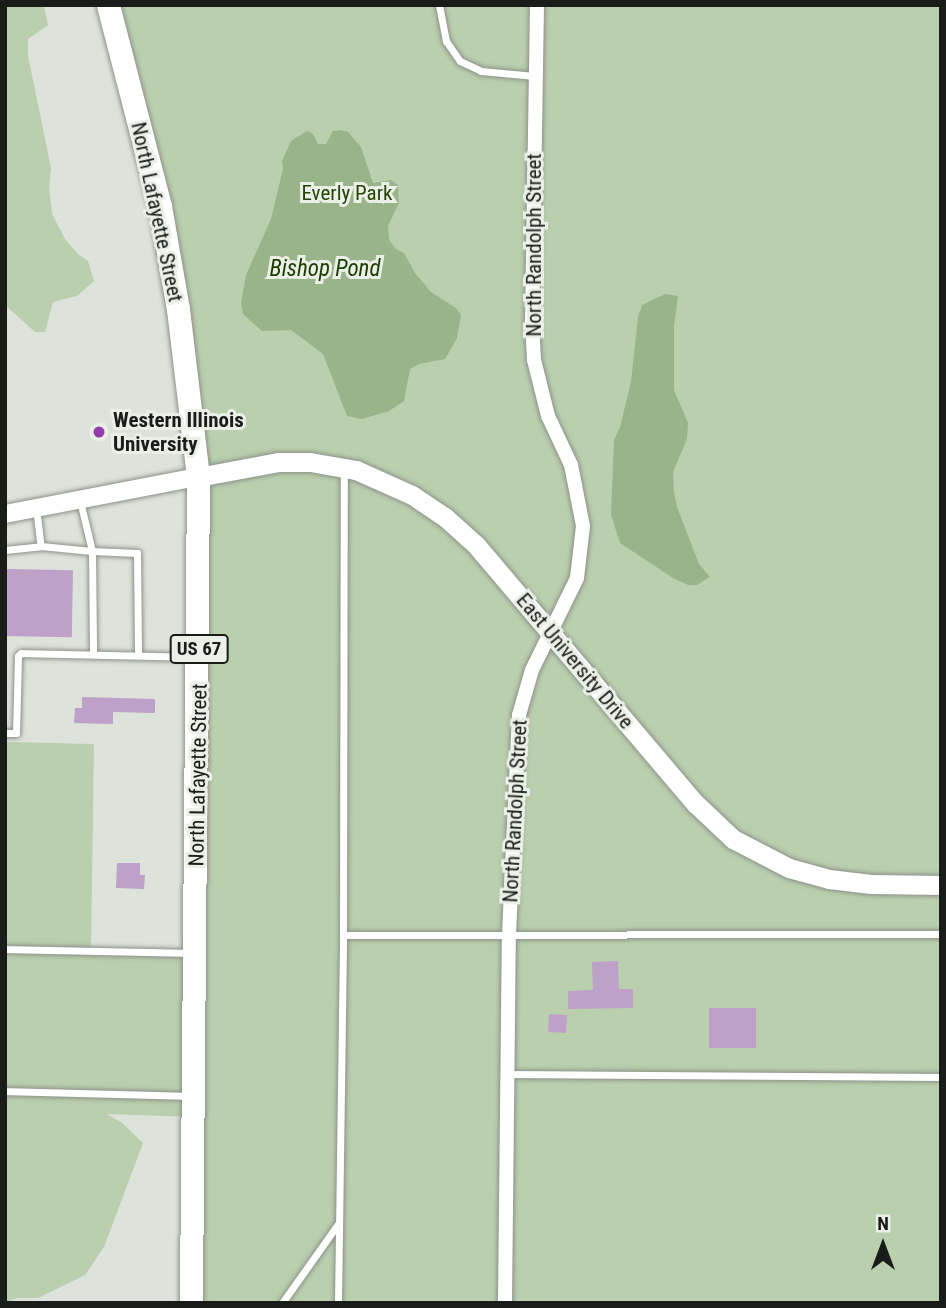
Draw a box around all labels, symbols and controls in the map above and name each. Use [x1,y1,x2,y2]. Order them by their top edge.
street label: North Lafayette Street [126,120,188,304]
street label: North Randolph Street [521,153,547,337]
park label: Everly Park [301,180,393,206]
water label: Bishop Pond [270,255,380,283]
place label: Western Illinois University [113,407,244,457]
marker: Western Illinois University [91,424,107,440]
street label: East University Drive [511,588,639,734]
road number: US 67 [169,634,229,664]
street label: North Lafayette Street [184,683,212,867]
street label: North Randolph Street [498,719,532,903]
north arrow [848,1210,918,1280]
text: N [877,1212,889,1235]

